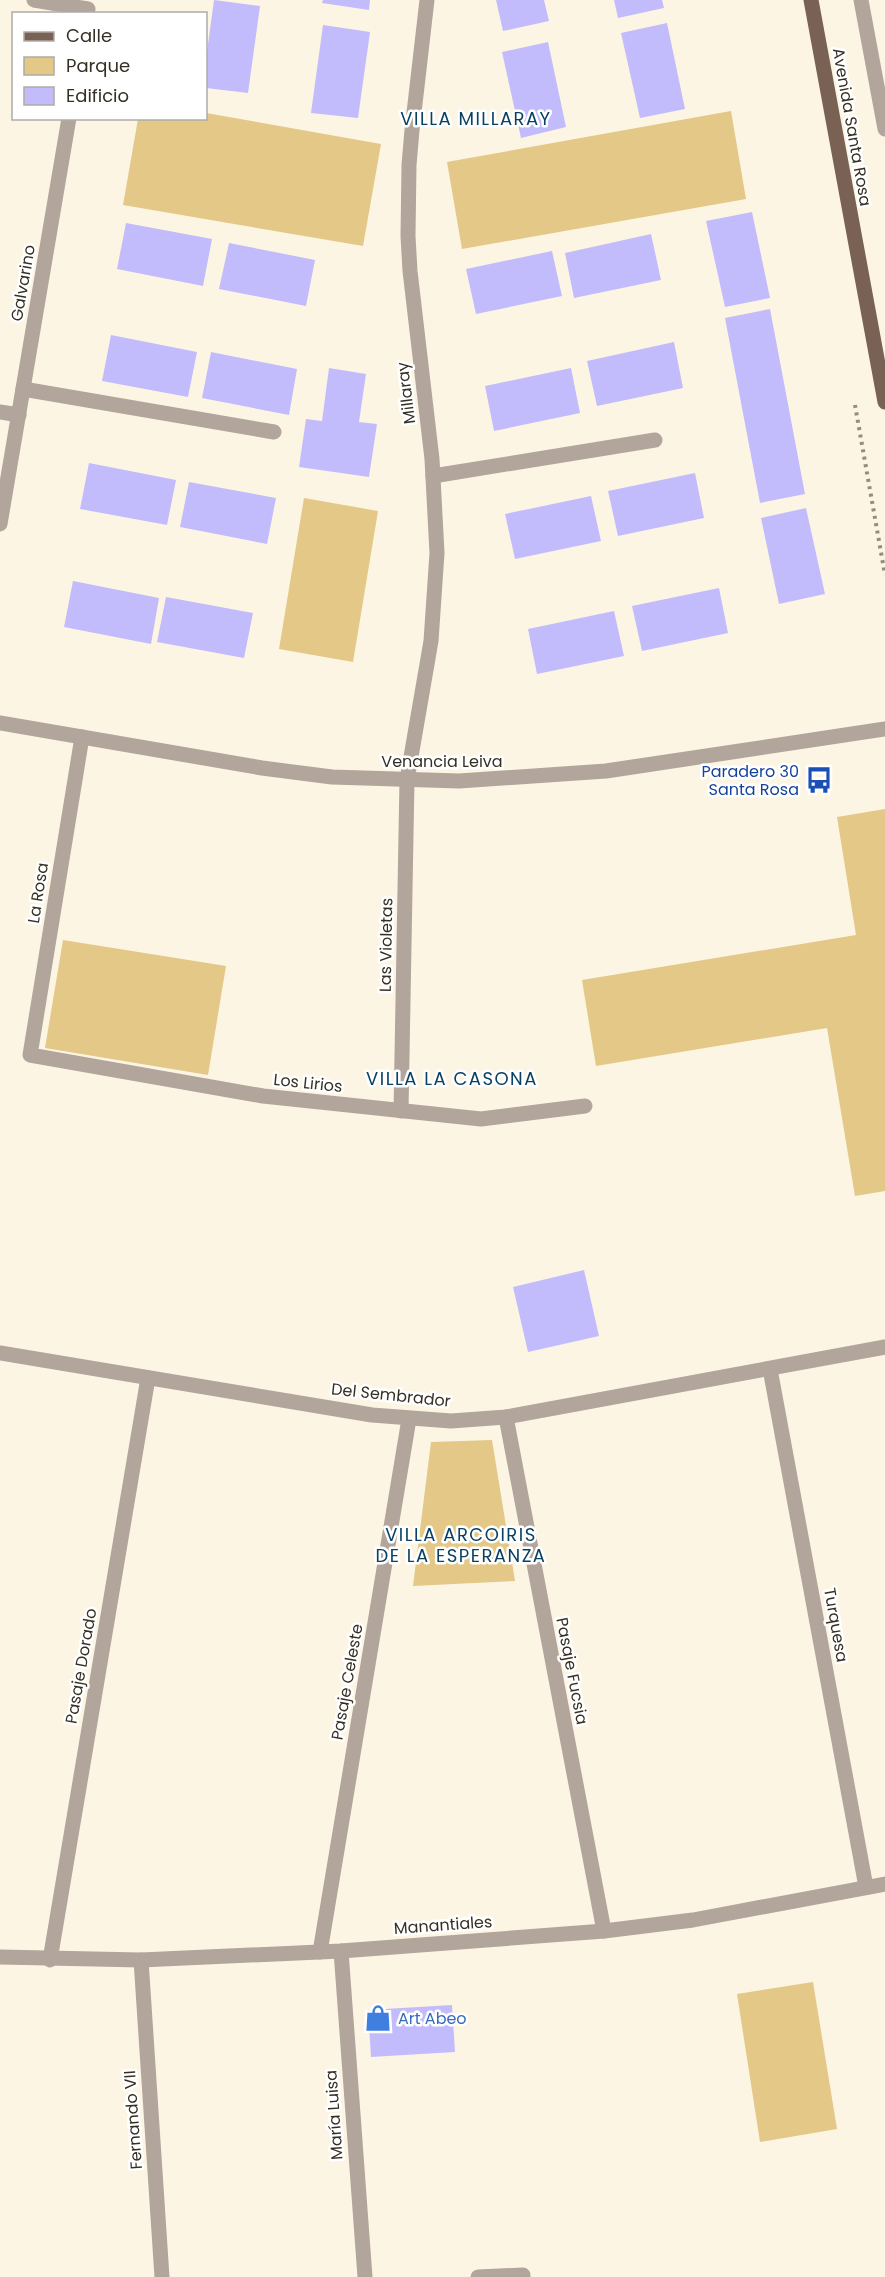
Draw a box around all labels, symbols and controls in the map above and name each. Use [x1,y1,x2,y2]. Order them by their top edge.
legend [12,12,207,120]
text: Calle [66,23,112,48]
street label: Avenida Santa Rosa [827,46,877,208]
text: Parque [66,53,130,78]
text: Edificio [66,83,129,108]
district label: VILLA MILLARAY [400,106,552,131]
street label: Galvarino [5,243,41,323]
street label: Millaray [391,361,421,425]
street label: Venancia Leiva [381,750,503,773]
place label: Paradero 30 Santa Rosa [701,760,799,801]
bus stop icon: Paradero 30 Santa Rosa [804,765,834,795]
street label: La Rosa [22,861,54,925]
street label: Las Violetas [374,898,398,992]
district label: VILLA LA CASONA [366,1066,538,1091]
street label: Los Lirios [272,1068,344,1098]
street label: Del Sembrador [330,1377,452,1413]
district label: VILLA ARCOIRIS DE LA ESPERANZA [375,1522,547,1568]
street label: Turquesa [818,1586,854,1664]
street label: Pasaje Dorado [60,1606,102,1726]
street label: Pasaje Fucsia [550,1616,594,1726]
street label: Pasaje Celeste [325,1622,369,1742]
street label: Manantiales [393,1910,493,1940]
shop icon: Art Abeo [363,2003,393,2033]
place label: Art Abeo [398,2007,467,2030]
street label: María Luisa [319,2069,349,2161]
street label: Fernando VII [118,2070,148,2170]

